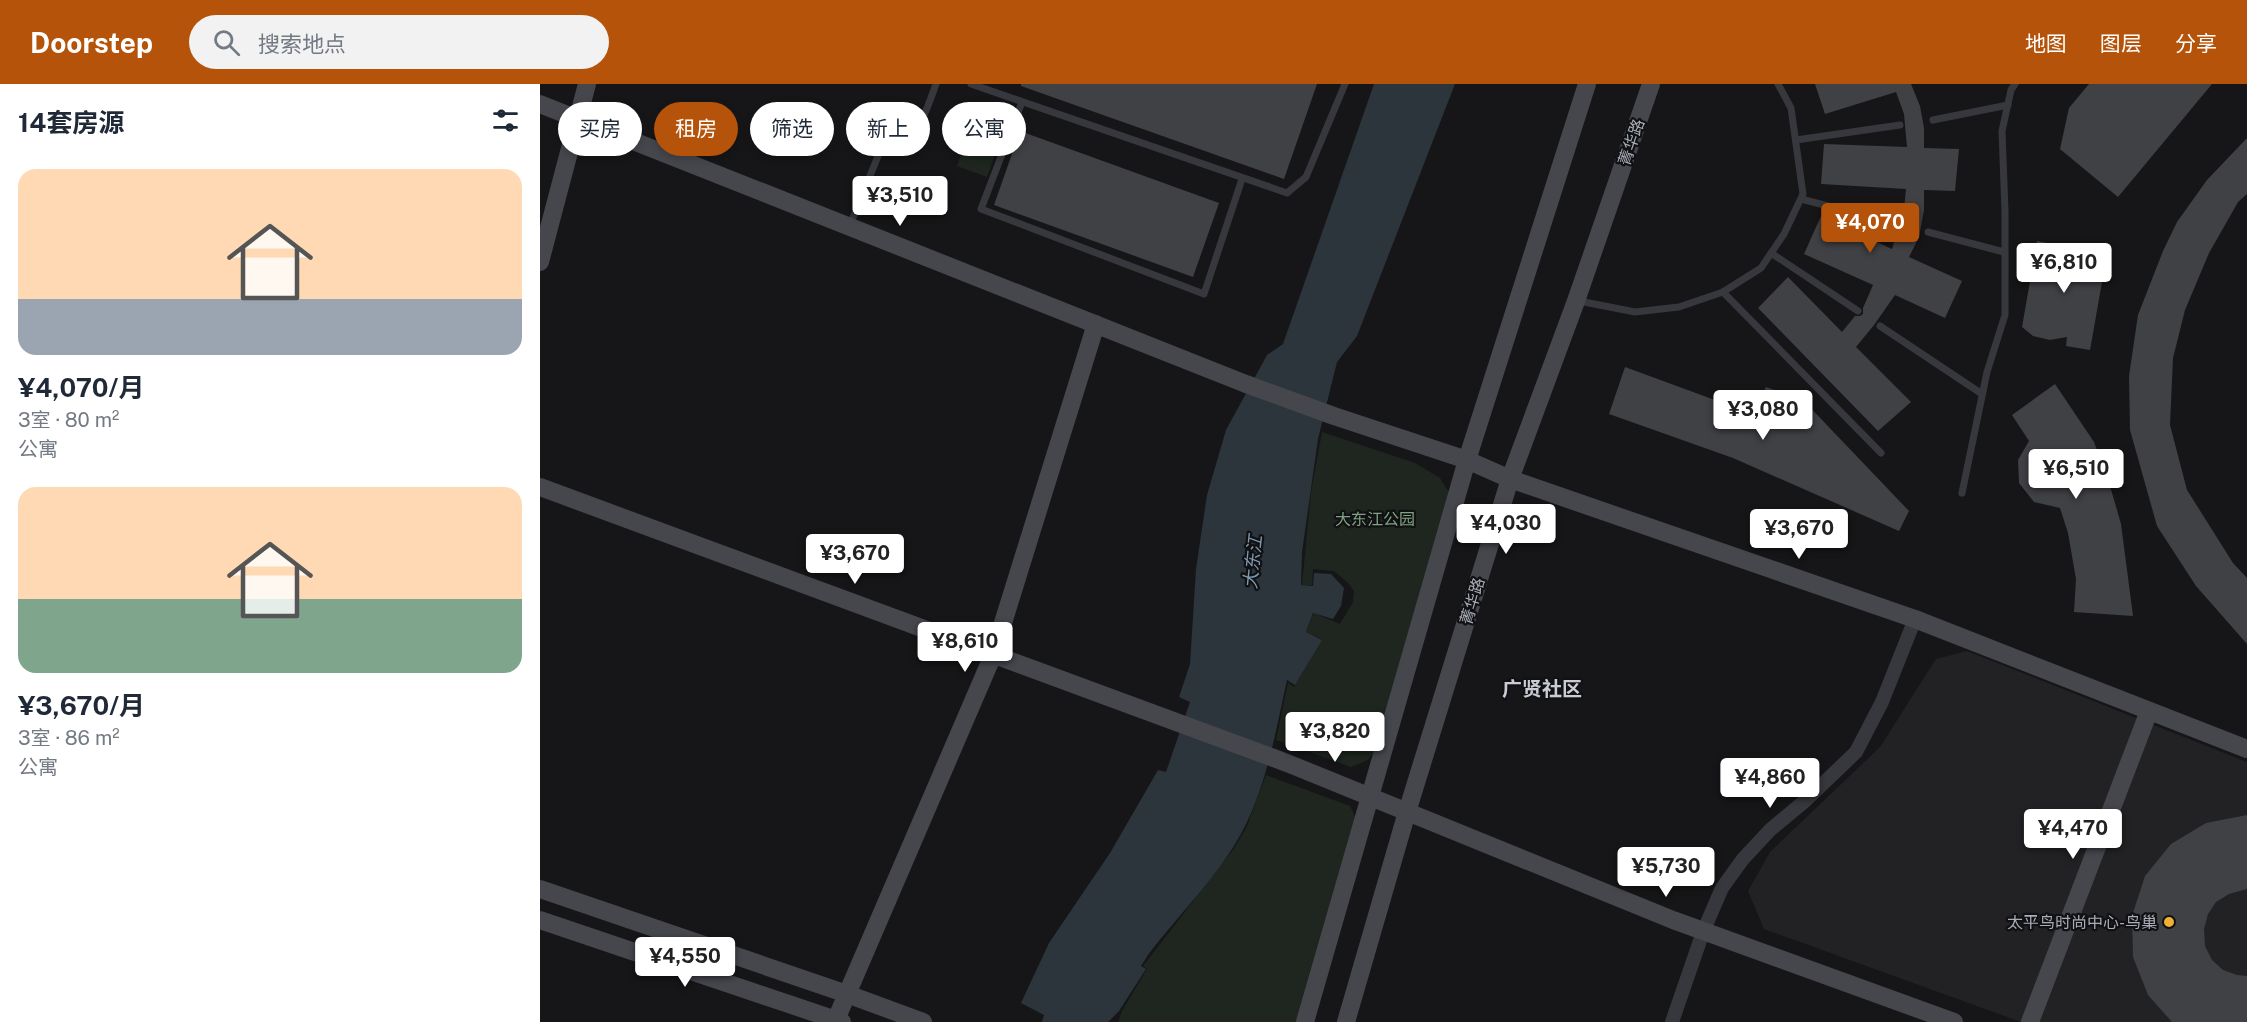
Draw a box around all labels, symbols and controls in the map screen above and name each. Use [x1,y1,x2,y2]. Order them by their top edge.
search box [189,15,609,69]
text: Doorstep [30,26,153,59]
icon: search [210,26,243,59]
text: 搜索地点 [258,31,346,57]
text: 地图 [2025,31,2067,56]
text: 图层 [2100,31,2142,56]
text: 分享 [2175,31,2217,56]
chip: 买房 [558,102,642,156]
chip: 租房 [654,102,738,156]
chip: 筛选 [750,102,834,156]
chip: 新上 [846,102,930,156]
chip: 公寓 [942,102,1026,156]
icon: filters [489,104,522,137]
text: 14套房源 [18,107,124,138]
street label: 菁华路 [1615,116,1648,168]
pin: ¥3,510 [851,176,949,227]
text: ¥3,510 [867,183,933,207]
pin: ¥4,070 [1821,203,1919,254]
icon: home [216,208,324,316]
text: ¥4,070 [1835,210,1905,234]
pin: ¥6,810 [2015,243,2113,294]
text: ¥6,810 [2031,250,2097,274]
text: ¥4,070/月 [18,372,144,403]
pin: ¥3,080 [1714,390,1812,441]
text: ¥3,080 [1727,397,1799,421]
text: 3室 · 80 m² [18,408,119,432]
text: 公寓 [18,437,58,461]
pin: ¥6,510 [2027,449,2125,500]
text: ¥6,510 [2043,456,2109,480]
pin: ¥4,030 [1457,504,1555,555]
pin: ¥3,670 [1750,509,1848,560]
park label: 大东江公园 [1335,510,1415,529]
text: ¥4,030 [1471,511,1541,535]
text: ¥3,670 [1764,516,1834,540]
icon: home [216,526,324,634]
water label: 大东江 [1239,532,1266,590]
pin: ¥3,670 [806,534,904,585]
text: ¥3,670 [820,541,890,565]
street label: 菁华路 [1456,575,1489,627]
pin: ¥8,610 [916,622,1014,673]
text: ¥8,610 [932,629,998,653]
district label: 广贤社区 [1502,677,1582,701]
text: ¥3,670/月 [18,690,145,721]
pin: ¥3,820 [1286,712,1384,763]
text: ¥3,820 [1299,719,1371,743]
text: 3室 · 86 m² [18,726,120,750]
text: 公寓 [18,755,58,779]
pin: ¥4,860 [1721,758,1819,809]
text: ¥4,860 [1734,765,1806,789]
pin: ¥4,470 [2024,809,2122,860]
text: ¥4,470 [2038,816,2108,840]
pin: ¥5,730 [1617,847,1715,898]
text: ¥5,730 [1631,854,1701,878]
place label: 太平鸟时尚中心-鸟巢 [2007,913,2157,932]
marker: 太平鸟时尚中心-鸟巢 [2162,915,2176,929]
pin: ¥4,550 [636,937,734,988]
text: ¥4,550 [649,944,721,968]

